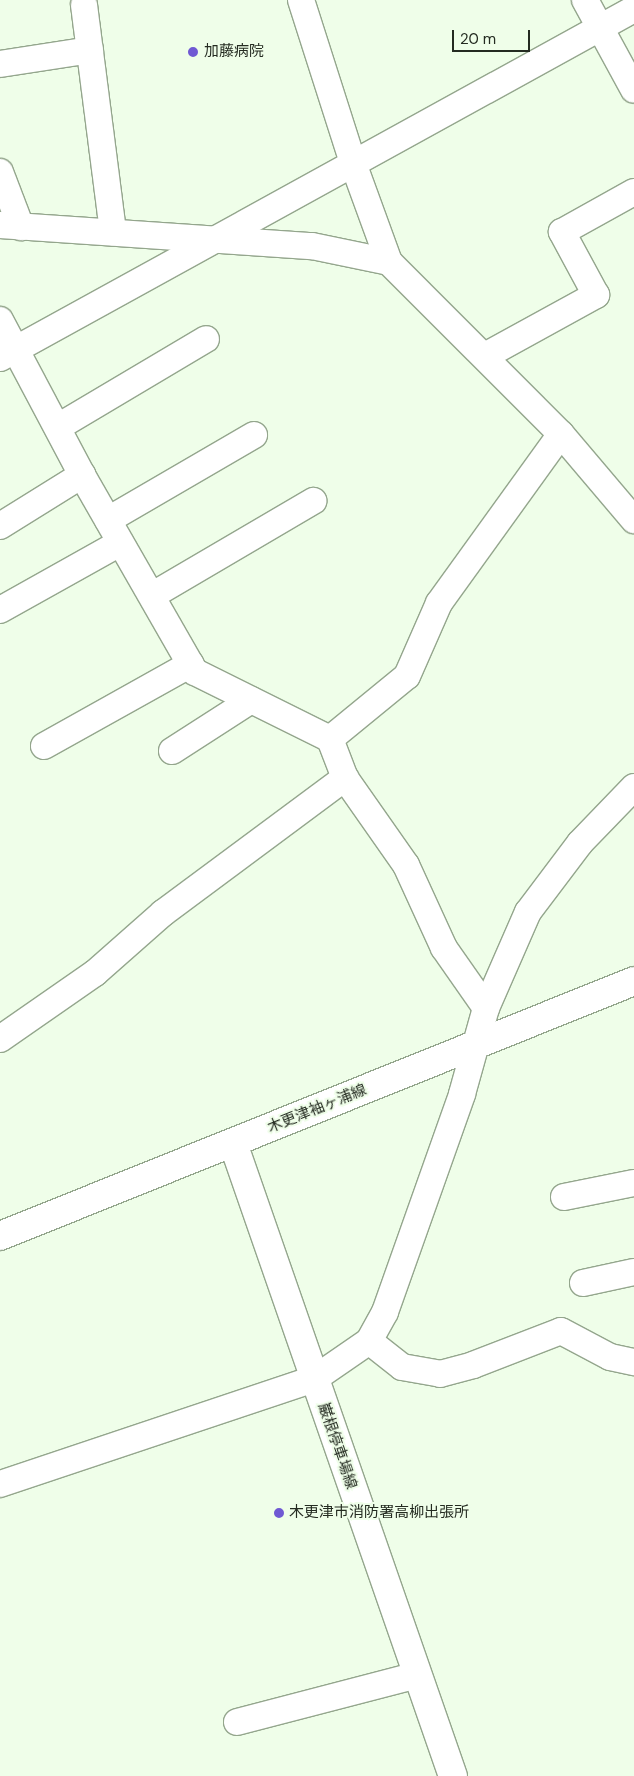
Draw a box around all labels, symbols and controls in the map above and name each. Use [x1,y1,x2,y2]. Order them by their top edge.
scale bar [454,20,532,52]
text: 20 m [460,29,496,49]
place label: 加藤病院 [204,43,264,61]
marker: 加藤病院 [186,45,200,59]
street label: 木更津袖ヶ浦線 [265,1081,369,1137]
street label: 巌根停車場線 [314,1401,360,1491]
place label: 木更津市消防署高柳出張所 [289,1504,469,1522]
marker: 木更津市消防署高柳出張所 [273,1507,285,1519]

